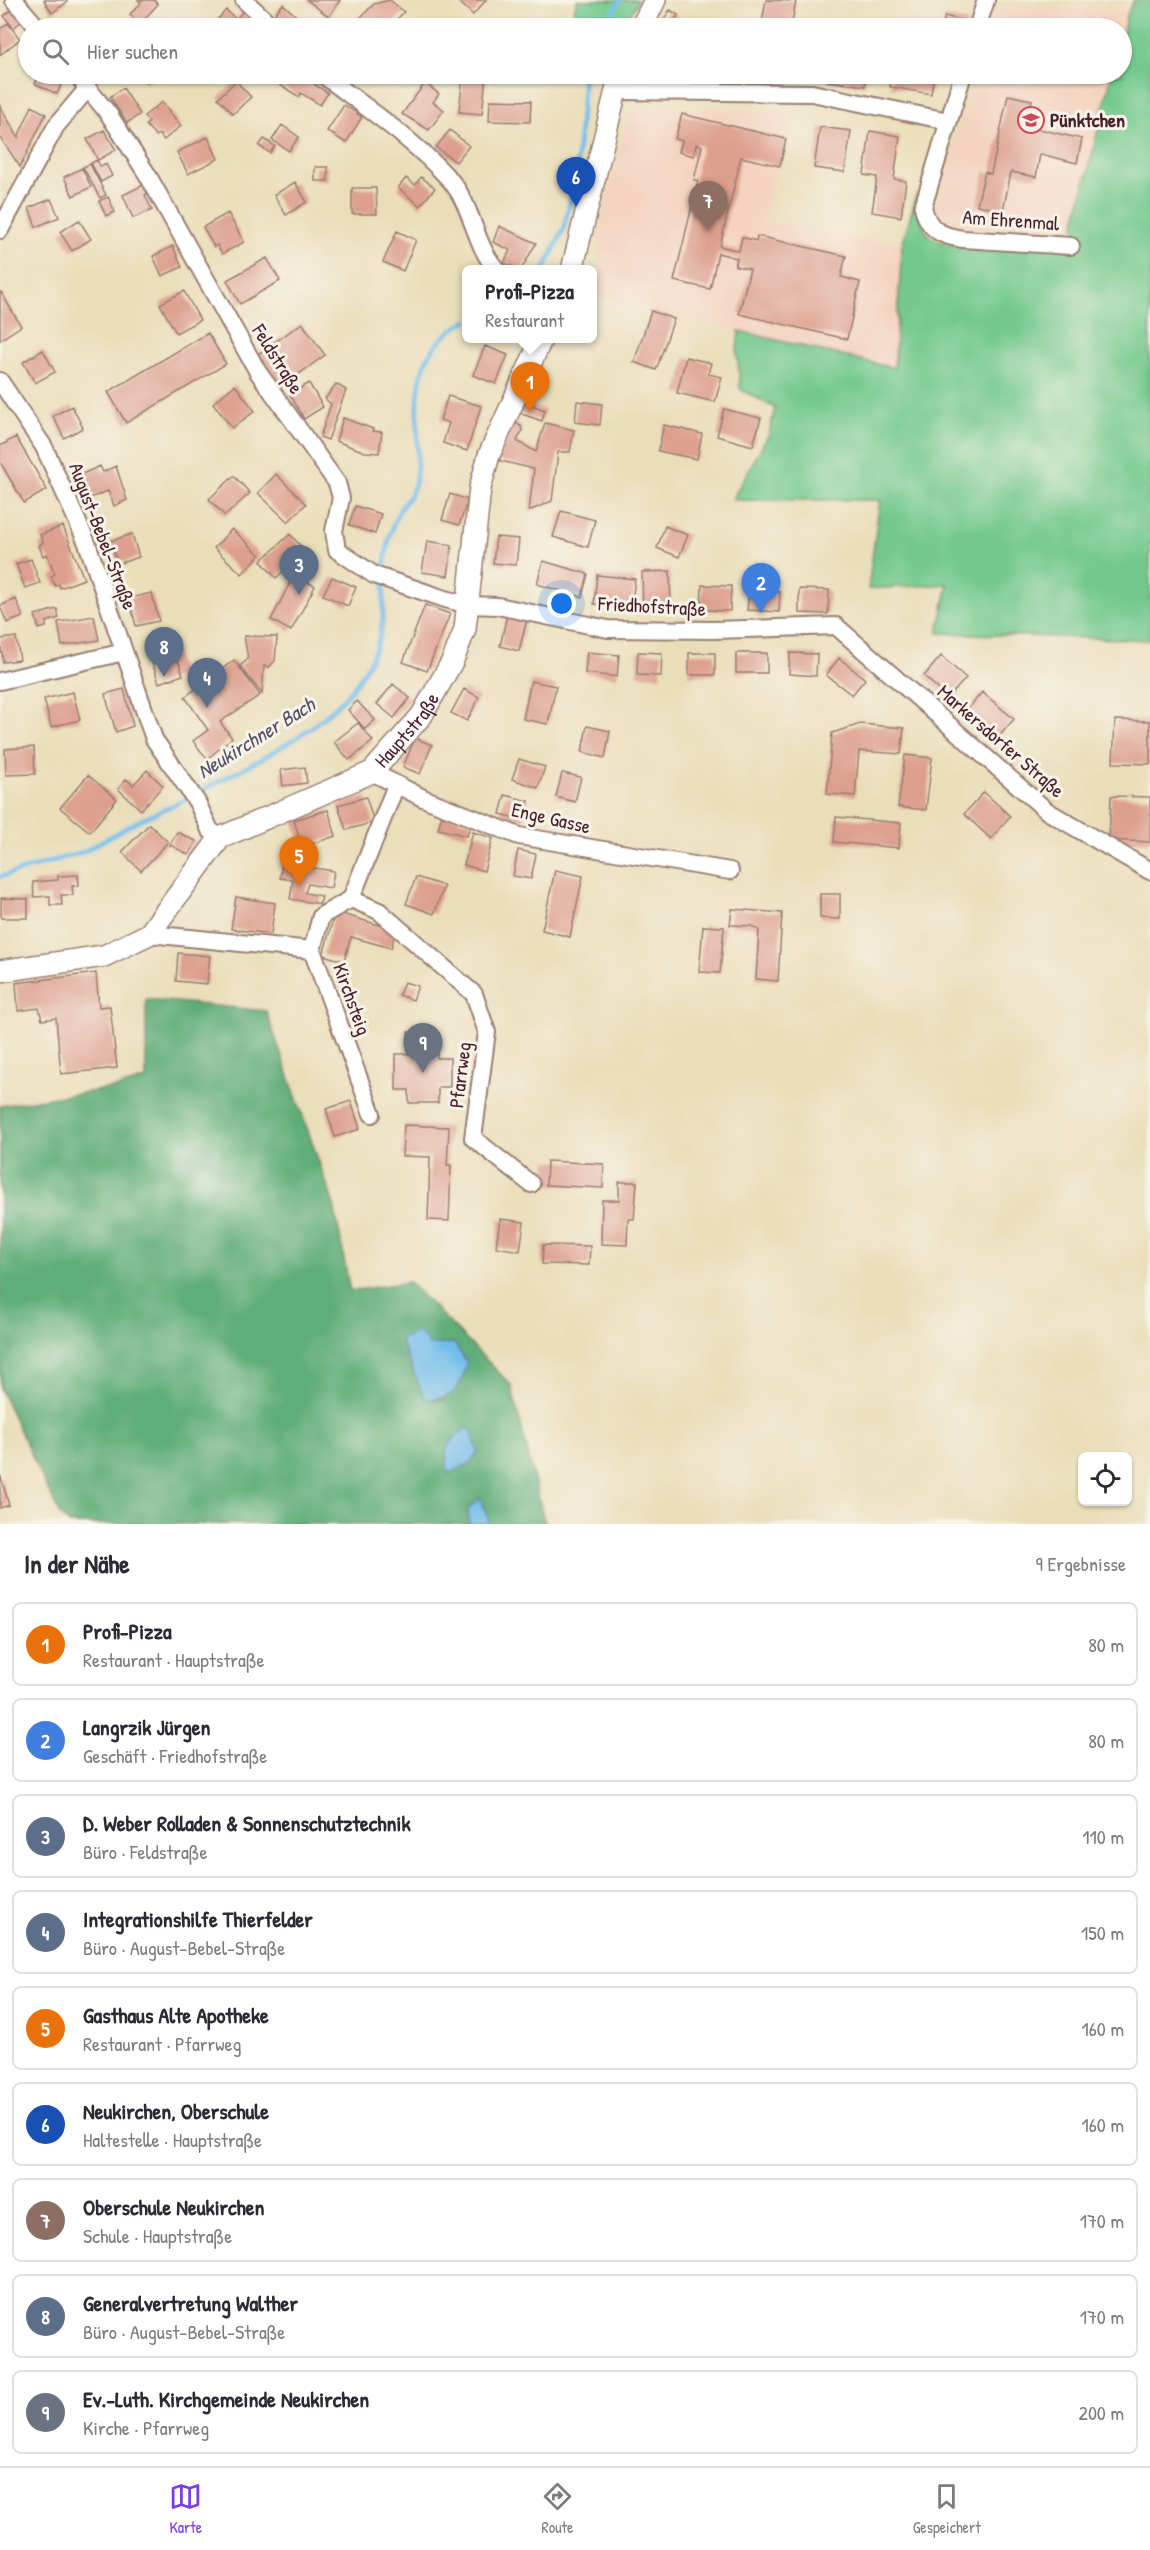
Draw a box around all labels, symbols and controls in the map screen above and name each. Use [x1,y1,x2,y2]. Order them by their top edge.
search box [18,18,1132,84]
icon: search [39,35,72,68]
text: Hier suchen [87,36,178,66]
school or university icon: Pünktchen [1016,105,1046,135]
place label: Pünktchen [1050,106,1125,133]
pin: 6 [556,158,596,207]
pin: 7 [688,182,728,231]
street label: Am Ehrenmal [962,203,1061,236]
popup [462,265,597,343]
text: Profi-Pizza [485,276,574,306]
text: Restaurant [485,306,564,333]
street label: Feldstraße [246,318,310,399]
pin: 1 [510,362,550,412]
street label: August-Bebel-Straße [63,459,144,613]
pin: 3 [280,546,318,595]
pin: 2 [742,564,780,613]
your location [547,589,576,618]
street label: Friedhofstraße [597,589,707,622]
pin: 8 [144,628,184,677]
pin: 4 [188,658,226,708]
street label: Markersdorfer Straße [932,678,1071,803]
street label: Hauptstraße [368,688,445,773]
water label: Neukirchner Bach [192,689,321,785]
street label: Enge Gasse [509,795,593,840]
pin: 5 [280,836,318,886]
street label: Kirchsteig [327,959,378,1039]
pin: 9 [404,1024,442,1073]
street label: Pfarrweg [442,1040,477,1109]
map controls [1078,1452,1132,1506]
button: locate [1078,1452,1132,1506]
text: In der Nähe [24,1546,130,1581]
text: 9 Ergebnisse [1036,1550,1126,1577]
text: Profi-Pizza [83,1616,172,1646]
text: 1 [42,1631,49,1658]
text: 80 m [1088,1631,1124,1658]
text: Restaurant · Hauptstraße [83,1646,264,1673]
text: Langrzik Jürgen [83,1712,210,1742]
text: 2 [41,1727,50,1754]
text: 80 m [1088,1727,1124,1754]
text: Geschäft · Friedhofstraße [83,1742,267,1769]
text: D. Weber Rolladen & Sonnenschutztechnik [83,1808,411,1838]
text: 3 [41,1823,50,1850]
text: 110 m [1082,1823,1124,1850]
text: Büro · Feldstraße [83,1838,207,1865]
text: Integrationshilfe Thierfelder [83,1904,313,1934]
text: 4 [42,1919,49,1946]
text: 150 m [1081,1919,1124,1946]
text: Büro · August-Bebel-Straße [83,1934,285,1961]
text: Gasthaus Alte Apotheke [83,2000,269,2030]
text: 5 [41,2015,50,2042]
text: 160 m [1082,2015,1124,2042]
text: Restaurant · Pfarrweg [83,2030,241,2057]
text: Neukirchen, Oberschule [83,2096,269,2126]
text: 6 [42,2111,49,2138]
text: 160 m [1082,2111,1124,2138]
text: Haltestelle · Hauptstraße [83,2126,262,2153]
text: Oberschule Neukirchen [83,2192,265,2222]
text: 7 [41,2207,50,2234]
text: 170 m [1080,2207,1124,2234]
text: Schule · Hauptstraße [83,2222,232,2249]
text: Generalvertretung Walther [83,2288,298,2318]
text: 8 [41,2303,50,2330]
text: 170 m [1080,2303,1124,2330]
text: Büro · August-Bebel-Straße [83,2318,285,2345]
text: Ev.-Luth. Kirchgemeinde Neukirchen [83,2384,369,2414]
text: 9 [42,2399,49,2426]
text: 200 m [1079,2399,1124,2426]
text: Kirche · Pfarrweg [83,2414,209,2441]
tab: Karte [169,2480,202,2538]
tab: Route [541,2480,574,2538]
tab: Gespeichert [913,2480,981,2538]

